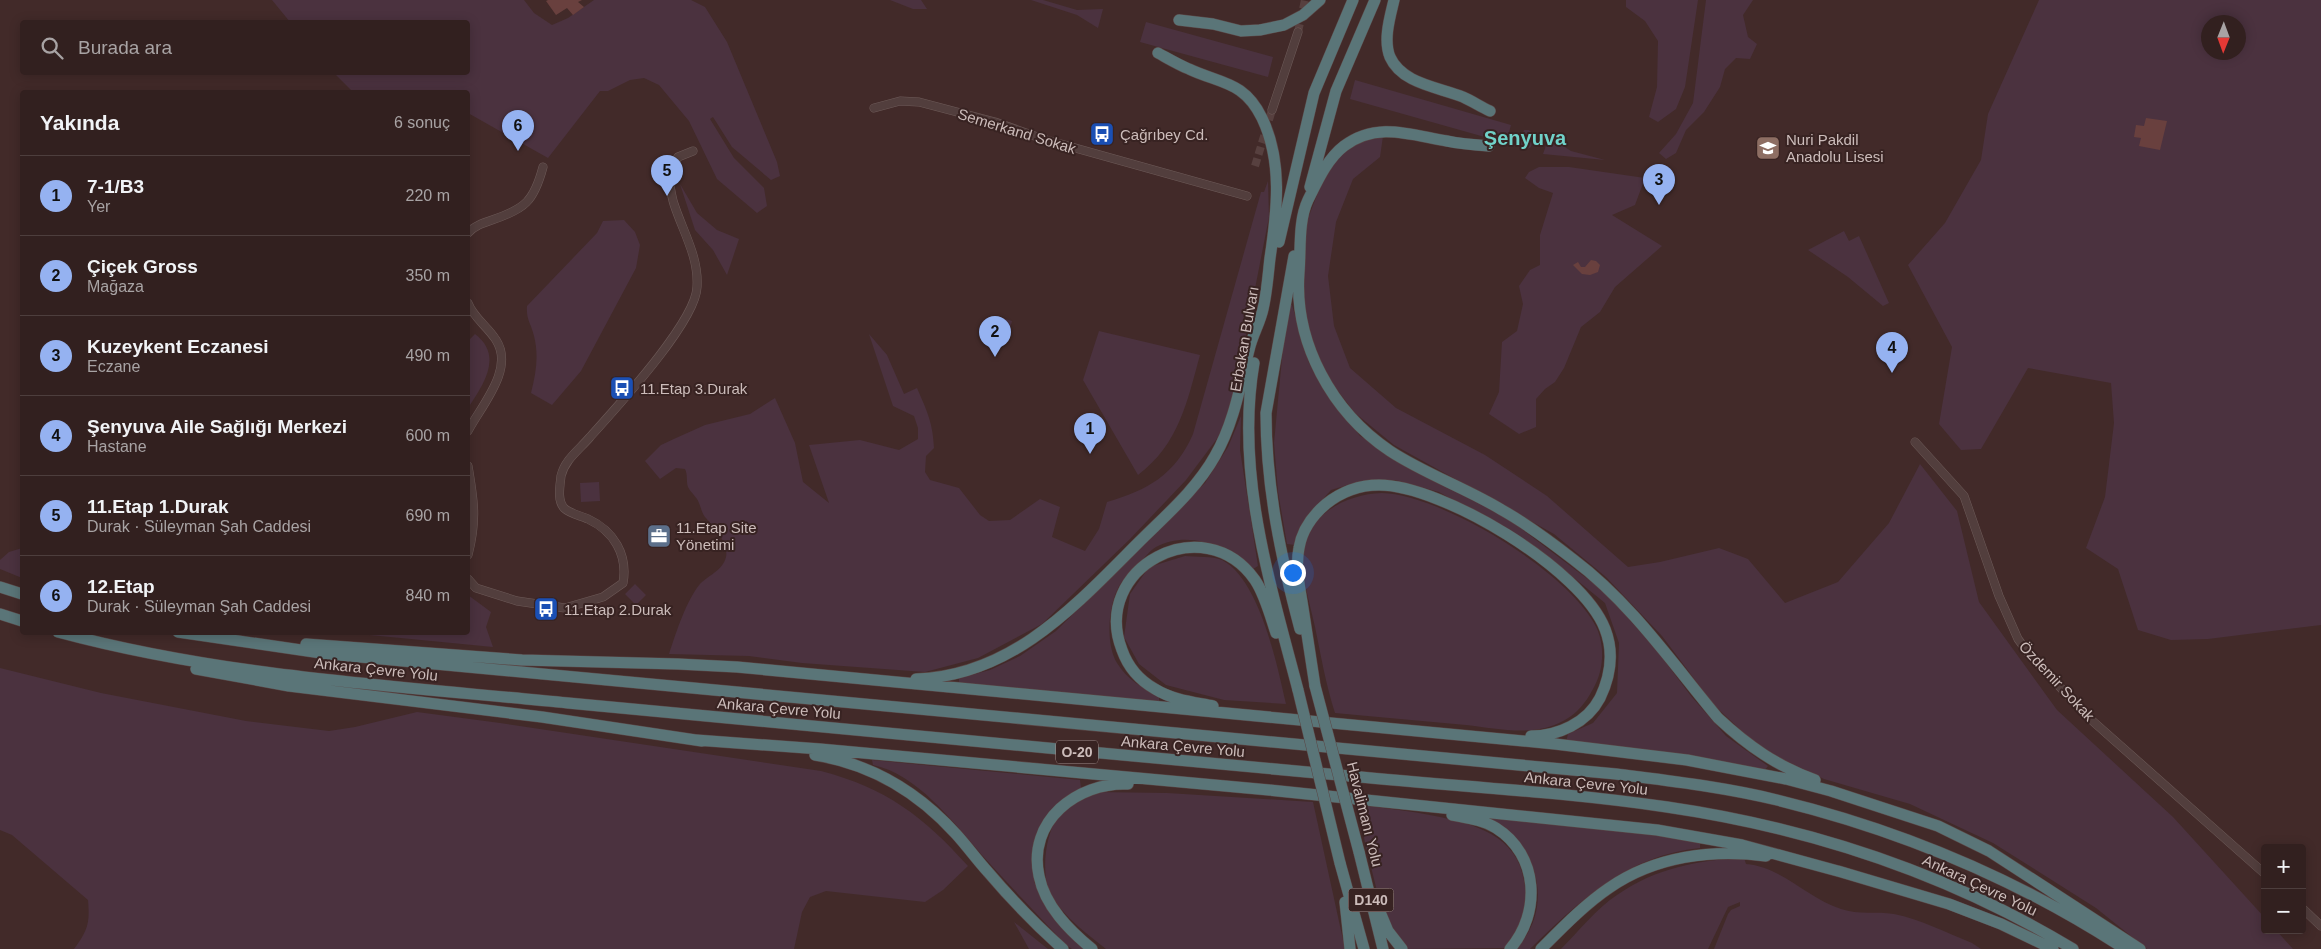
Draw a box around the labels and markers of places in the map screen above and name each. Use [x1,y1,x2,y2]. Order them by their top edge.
pin: 6 [502,110,534,151]
bus stop icon: Çağrıbey Cd. [1089,121,1115,147]
place label: Çağrıbey Cd. [1120,126,1208,143]
place label: Nuri Pakdil Anadolu Lisesi [1786,131,1884,165]
school or university icon: Nuri Pakdil Anadolu Lisesi [1755,135,1781,161]
pin: 5 [651,155,683,196]
pin: 3 [1643,164,1675,205]
pin: 2 [979,316,1011,357]
pin: 4 [1876,332,1908,373]
bus stop icon: 11.Etap 3.Durak [609,375,635,401]
place label: 11.Etap 3.Durak [640,380,748,397]
pin: 1 [1074,413,1106,454]
place label: 11.Etap Site Yönetimi [676,519,757,553]
office icon: 11.Etap Site Yönetimi [646,523,672,549]
bus stop icon: 11.Etap 2.Durak [533,596,559,622]
place label: 11.Etap 2.Durak [564,601,672,618]

